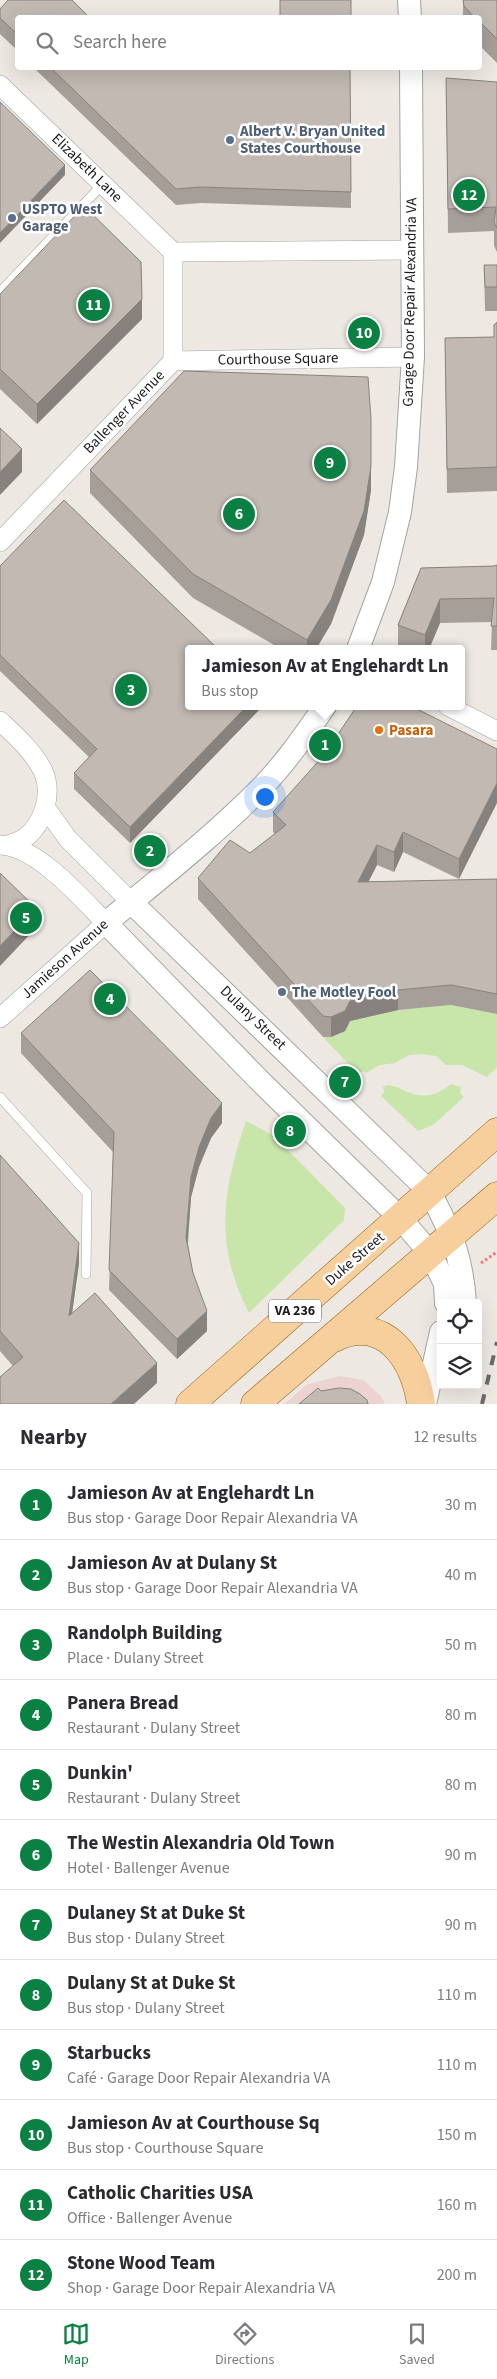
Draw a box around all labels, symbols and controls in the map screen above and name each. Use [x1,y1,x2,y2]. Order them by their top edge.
search box [15,15,482,70]
icon: search [33,29,61,57]
text: Search here [73,29,167,56]
place label: Albert V. Bryan United States Courthouse [239,121,385,159]
street label: Elizabeth Lane [47,129,127,207]
marker: Albert V. Bryan United States Courthouse [224,134,236,146]
pin: 12 [453,176,485,214]
street label: Garage Door Repair Alexandria VA [398,196,422,407]
place label: USPTO West Garage [22,199,102,237]
marker: USPTO West Garage [6,212,18,224]
pin: 11 [78,286,110,324]
pin: 10 [348,314,380,352]
street label: Courthouse Square [217,347,339,371]
street label: Ballenger Avenue [79,366,169,458]
pin: 9 [314,444,346,482]
pin: 6 [223,495,255,533]
popup [185,645,465,710]
text: Jamieson Av at Englehardt Ln [201,653,449,680]
pin: 3 [115,671,147,709]
text: Bus stop [201,680,258,702]
place label: Pasara [389,720,433,741]
marker: Pasara [373,724,385,736]
pin: 1 [309,726,341,764]
your location [252,784,278,810]
pin: 2 [134,832,166,870]
pin: 5 [10,899,42,937]
street label: Jamieson Avenue [17,914,113,1004]
pin: 4 [94,980,126,1018]
street label: Dulany Street [215,981,291,1055]
place label: The Motley Fool [292,982,397,1003]
marker: The Motley Fool [276,986,288,998]
pin: 7 [329,1063,361,1101]
pin: 8 [274,1112,306,1150]
street label: Duke Street [321,1227,389,1291]
map controls [437,1299,482,1389]
button: locate [437,1299,482,1344]
road number: VA 236 [269,1300,321,1322]
button: layers [437,1344,482,1389]
text: Nearby [20,1422,87,1452]
text: 12 results [413,1426,477,1448]
text: Jamieson Av at Englehardt Ln [67,1480,314,1507]
text: 1 [32,1494,40,1516]
text: 30 m [445,1494,477,1516]
text: Bus stop · Garage Door Repair Alexandria VA [67,1507,358,1529]
text: Jamieson Av at Dulany St [67,1550,277,1577]
text: 2 [32,1564,40,1586]
text: 40 m [445,1564,477,1586]
text: Bus stop · Garage Door Repair Alexandria VA [67,1577,358,1599]
text: Randolph Building [67,1620,222,1647]
text: 3 [32,1634,40,1656]
text: 50 m [445,1634,477,1656]
text: Place · Dulany Street [67,1647,204,1669]
text: Panera Bread [67,1690,179,1717]
text: 4 [32,1704,40,1726]
text: 80 m [445,1704,477,1726]
text: Restaurant · Dulany Street [67,1717,240,1739]
text: Dunkin' [67,1760,133,1787]
text: 5 [32,1774,40,1796]
text: 80 m [445,1774,477,1796]
text: Restaurant · Dulany Street [67,1787,240,1809]
text: The Westin Alexandria Old Town [67,1830,335,1857]
text: 6 [32,1844,40,1866]
text: 90 m [445,1844,477,1866]
text: Hotel · Ballenger Avenue [67,1857,230,1879]
text: Dulaney St at Duke St [67,1900,245,1927]
text: 7 [32,1914,40,1936]
text: 90 m [445,1914,477,1936]
text: Bus stop · Dulany Street [67,1927,225,1949]
text: Dulany St at Duke St [67,1970,235,1997]
text: 8 [32,1984,40,2006]
text: 110 m [437,1984,477,2006]
text: Bus stop · Dulany Street [67,1997,225,2019]
text: Starbucks [67,2040,151,2067]
text: 9 [32,2054,40,2076]
text: 110 m [437,2054,477,2076]
text: Café · Garage Door Repair Alexandria VA [67,2067,330,2089]
text: Jamieson Av at Courthouse Sq [67,2110,320,2137]
text: 10 [28,2124,44,2146]
text: 150 m [437,2124,477,2146]
text: Bus stop · Courthouse Square [67,2137,263,2159]
text: Catholic Charities USA [67,2180,253,2207]
text: 11 [28,2194,44,2216]
text: 160 m [437,2194,477,2216]
text: Office · Ballenger Avenue [67,2207,232,2229]
text: Stone Wood Team [67,2250,215,2277]
text: 12 [28,2264,44,2286]
text: 200 m [437,2264,477,2286]
text: Shop · Garage Door Repair Alexandria VA [67,2277,335,2299]
tab: Map [62,2320,90,2370]
tab: Directions [215,2320,274,2370]
tab: Saved [399,2320,435,2370]

